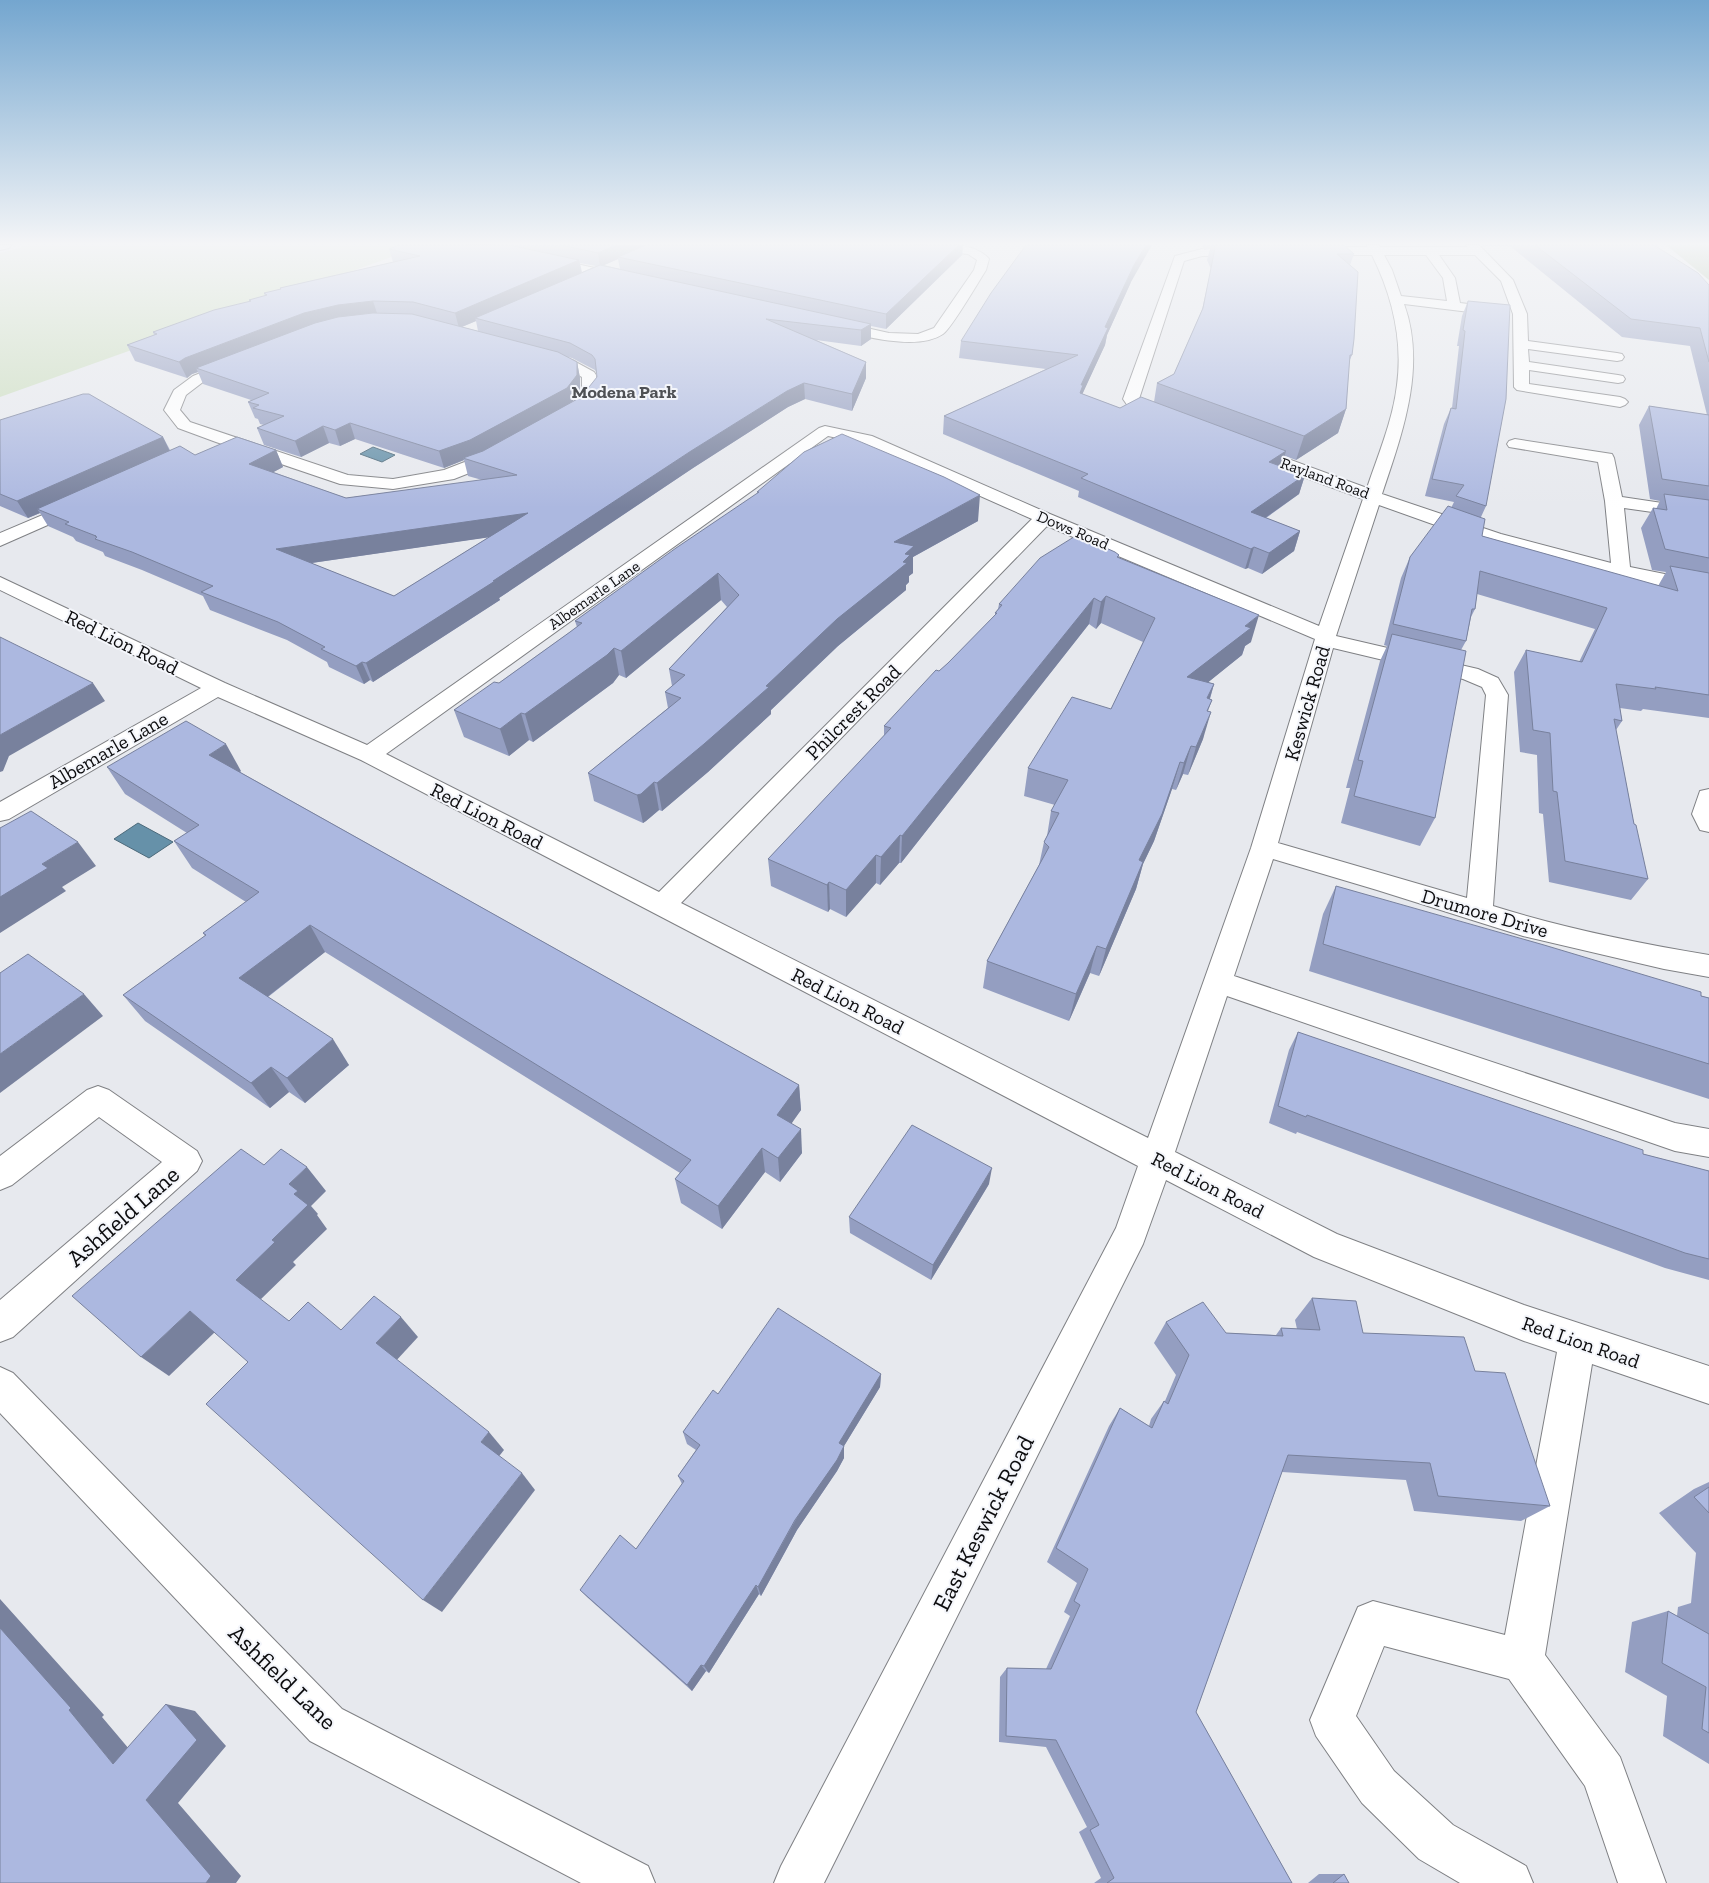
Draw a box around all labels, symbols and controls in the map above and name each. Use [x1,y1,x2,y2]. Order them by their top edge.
district label: Modena Park [572,381,676,403]
street label: Rayland Road [1278,453,1372,503]
street label: Dows Road [1034,506,1112,554]
street label: Albemarle Lane [545,556,643,634]
street label: Red Lion Road [62,604,182,680]
street label: Keswick Road [1279,643,1335,763]
street label: Philcrest Road [801,660,905,764]
street label: Albemarle Lane [44,706,172,794]
street label: Red Lion Road [427,777,547,855]
street label: Drumore Drive [1419,883,1551,943]
street label: Red Lion Road [788,962,908,1040]
street label: Red Lion Road [1148,1146,1268,1224]
street label: Ashfield Lane [61,1159,185,1273]
street label: Red Lion Road [1519,1311,1643,1373]
street label: East Keswick Road [926,1430,1040,1616]
street label: Ashfield Lane [223,1618,343,1736]

